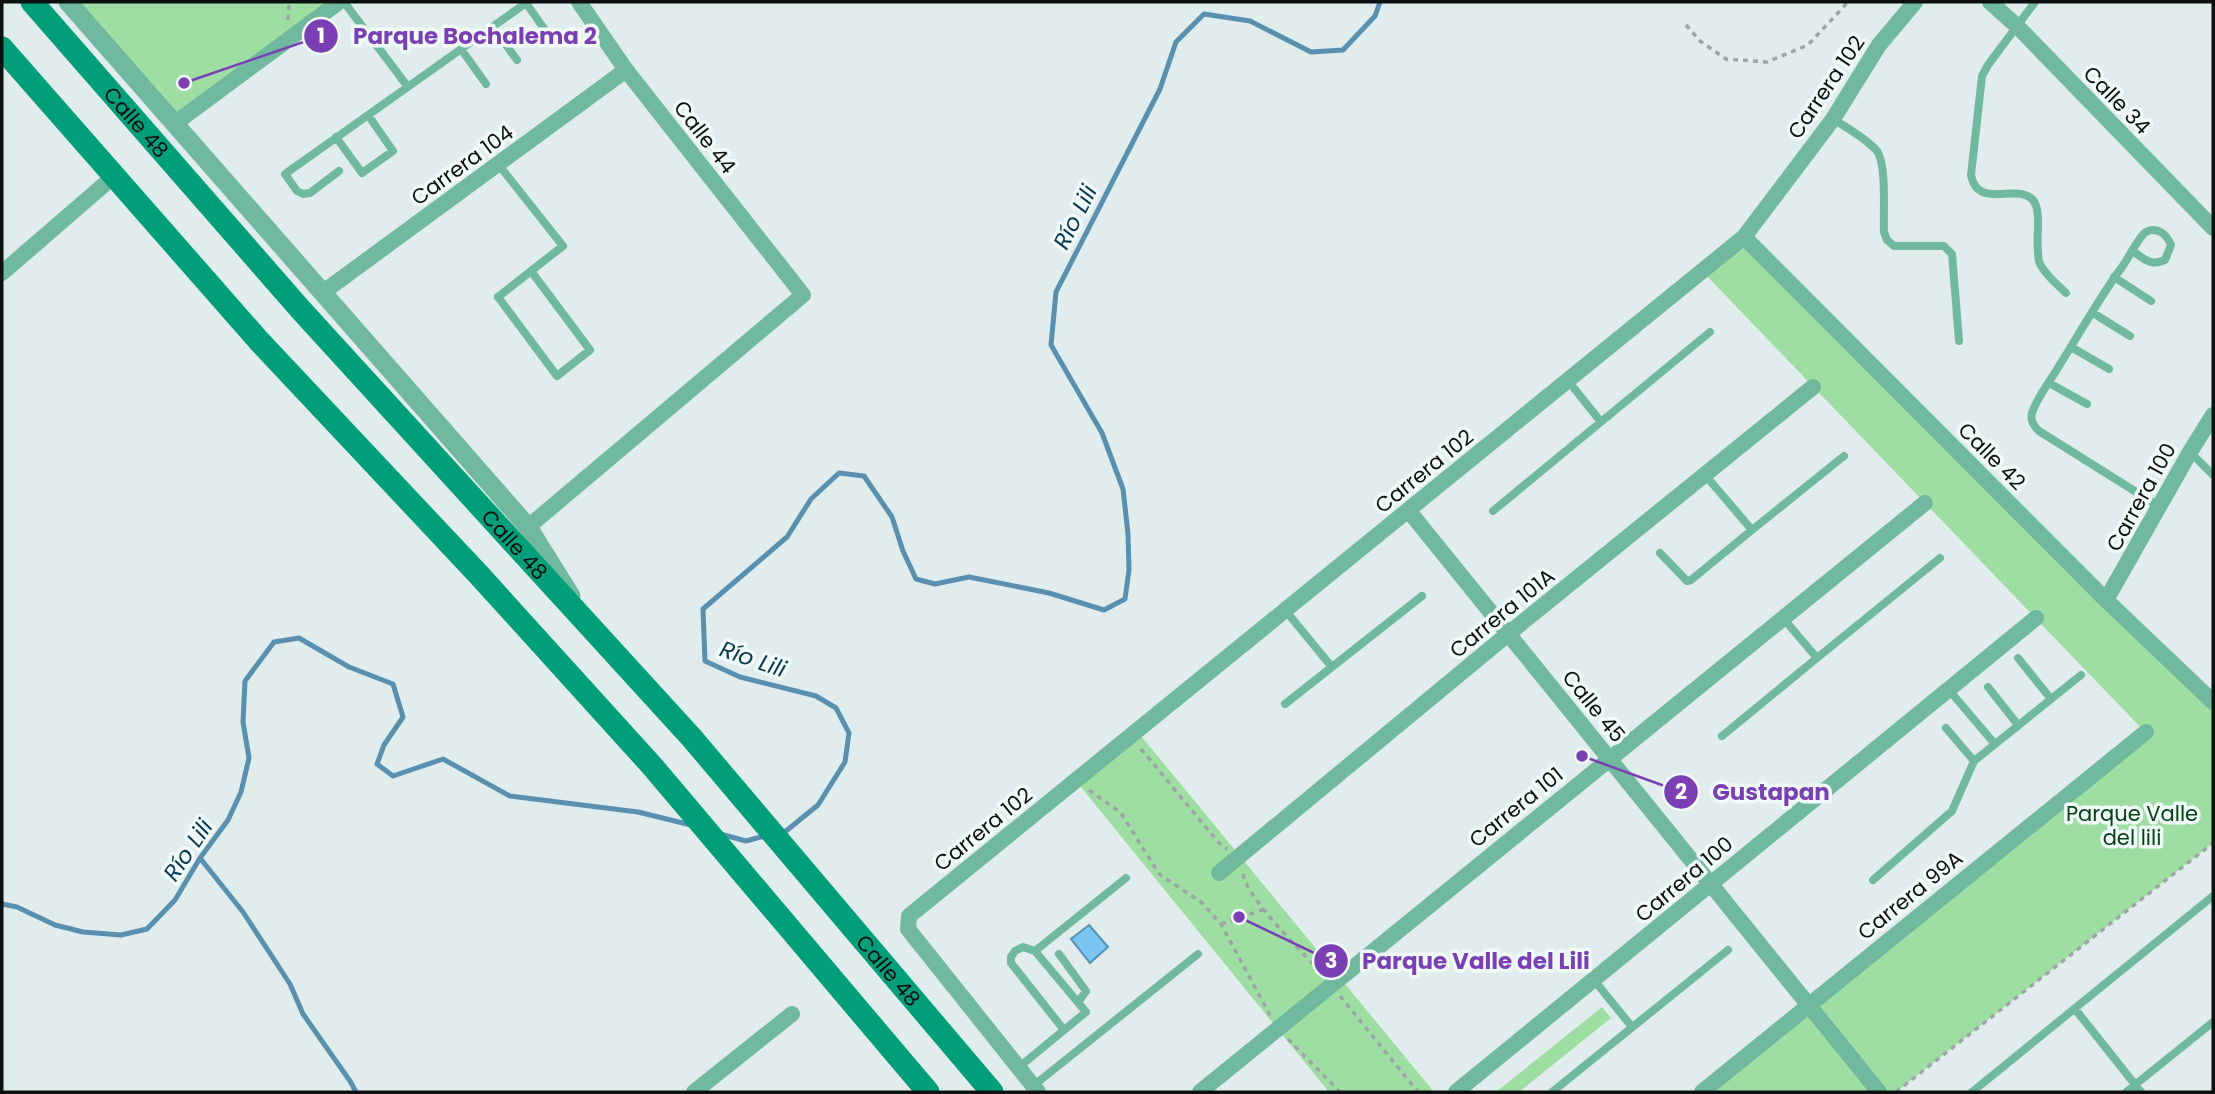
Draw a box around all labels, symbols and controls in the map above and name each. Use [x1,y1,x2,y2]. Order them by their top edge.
callout: Parque Bochalema 2 [304,14,611,58]
text: Parque Bochalema 2 [353,20,597,52]
text: 1 [317,21,325,50]
street label: Carrera 102 [1781,30,1871,144]
street label: Calle 34 [2077,59,2157,141]
street label: Calle 48 [97,80,176,164]
street label: Calle 44 [667,94,743,180]
street label: Carrera 104 [405,118,519,212]
water label: Río Lili [1045,179,1105,255]
street label: Calle 42 [1952,416,2032,496]
street label: Carrera 102 [1369,422,1479,520]
street label: Carrera 100 [2099,438,2183,556]
street label: Calle 48 [475,503,554,586]
street label: Carrera 101A [1443,562,1561,664]
water label: Río Lili [716,633,791,685]
street label: Calle 45 [1556,664,1632,748]
street label: Carrera 101 [1463,760,1569,854]
callout: Gustapan [1663,770,1844,814]
text: Gustapan [1712,776,1830,808]
text: 2 [1675,777,1687,806]
street label: Carrera 102 [928,780,1038,878]
park label: Parque Valle del lili [2066,799,2198,852]
water label: Río Lili [156,813,220,887]
street label: Carrera 100 [1629,829,1739,929]
street label: Carrera 99A [1851,844,1969,946]
street label: Calle 48 [850,928,928,1012]
callout: Parque Valle del Lili [1314,939,1604,983]
text: Parque Valle del Lili [1362,945,1590,977]
text: 3 [1325,946,1337,975]

